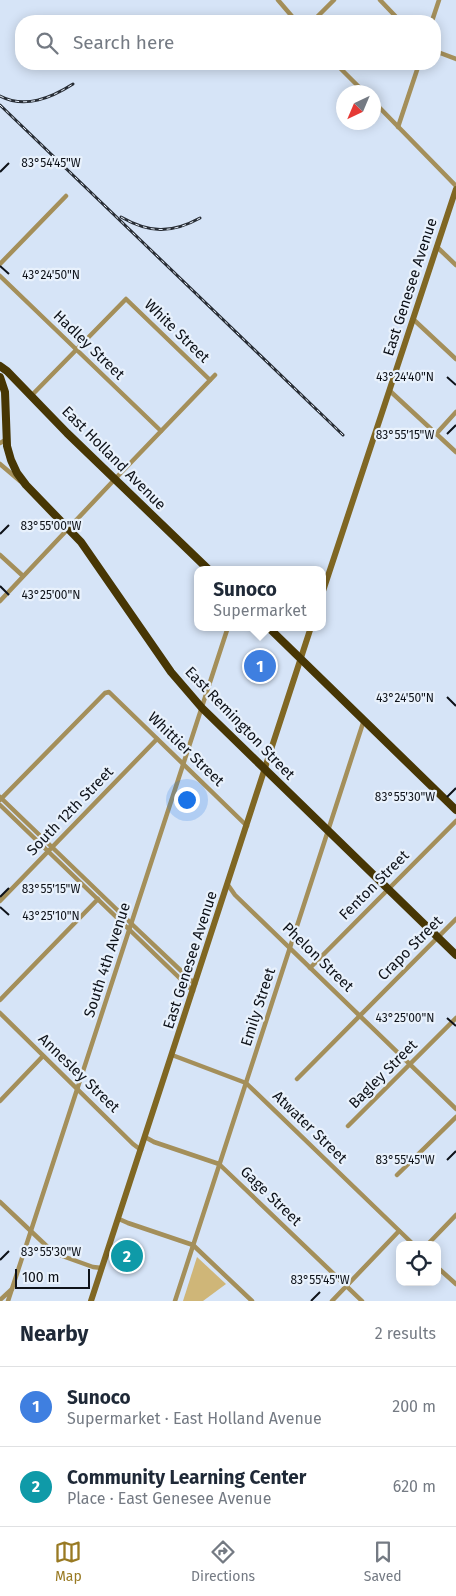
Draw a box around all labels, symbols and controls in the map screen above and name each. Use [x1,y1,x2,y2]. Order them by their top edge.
search box [15,15,441,70]
icon: search [33,29,61,57]
text: Search here [73,31,174,54]
north arrow [336,85,381,130]
text: 83°54'45"W [21,156,81,170]
street label: East Genesee Avenue [379,216,441,358]
text: 43°24'50"N [22,268,80,282]
street label: White Street [141,296,214,367]
street label: Hadley Street [50,307,129,384]
text: 43°24'40"N [376,370,434,384]
street label: East Holland Avenue [58,402,170,514]
text: 83°55'15"W [376,428,434,442]
text: 83°55'00"W [21,519,82,533]
popup [194,566,326,631]
text: Sunoco [213,578,277,601]
text: 43°25'00"N [22,588,80,602]
text: Supermarket [213,601,307,620]
pin: 1 [244,647,276,685]
street label: East Remington Street [181,663,299,784]
text: 43°24'50"N [376,691,434,705]
street label: Whittier Street [144,708,228,790]
street label: South 12th Street [23,762,117,859]
your location [174,787,200,813]
text: 83°55'30"W [375,790,435,804]
street label: Fenton Street [335,846,413,924]
text: 83°55'15"W [22,882,80,896]
street label: East Genesee Avenue [159,889,221,1031]
street label: South 4th Avenue [80,900,134,1020]
text: 43°25'10"N [22,909,80,923]
street label: Crapo Street [374,912,446,984]
street label: Phelon Street [279,919,358,996]
street label: Emily Street [237,965,279,1048]
text: 43°25'00"N [376,1011,434,1025]
street label: Annesley Street [35,1030,124,1117]
street label: Bagley Street [345,1036,421,1112]
street label: Atwater Street [269,1087,351,1167]
text: 83°55'45"W [375,1153,435,1167]
street label: Gage Street [237,1162,306,1230]
pin: 2 [111,1237,143,1275]
map controls [396,1241,441,1286]
button: locate [396,1241,441,1286]
text: 83°55'30"W [21,1245,81,1259]
scale bar [15,1266,90,1289]
text: 100 m [22,1269,59,1286]
text: 83°55'45"W [290,1273,350,1287]
text: Nearby [20,1321,88,1347]
text: 2 results [375,1324,436,1343]
text: Sunoco [67,1386,131,1409]
text: 1 [32,1397,40,1416]
text: 200 m [392,1397,436,1416]
text: Supermarket · East Holland Avenue [67,1409,322,1428]
text: Community Learning Center [67,1466,306,1489]
text: 2 [32,1477,40,1496]
text: 620 m [393,1477,436,1496]
text: Place · East Genesee Avenue [67,1489,271,1508]
tab: Map [54,1538,82,1585]
tab: Directions [191,1538,255,1585]
tab: Saved [364,1538,402,1585]

